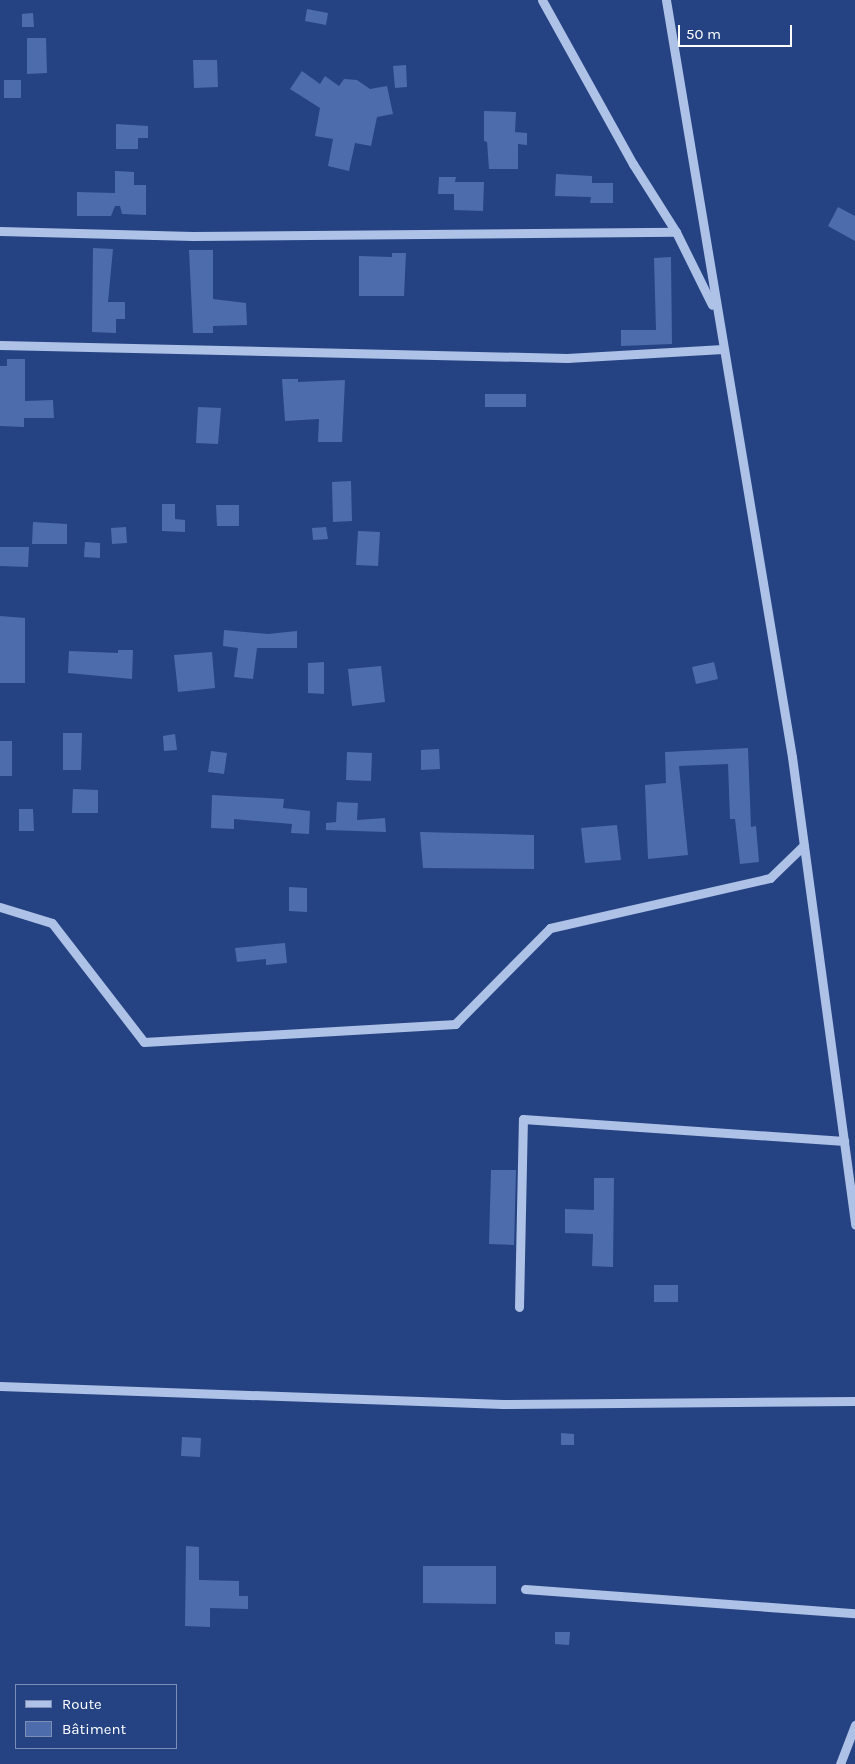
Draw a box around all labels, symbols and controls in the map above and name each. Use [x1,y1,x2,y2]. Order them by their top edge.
scale bar [680,15,794,47]
text: 50 m [686,25,721,43]
legend [15,1684,178,1749]
text: Route [62,1695,102,1713]
text: Bâtiment [62,1720,126,1738]

